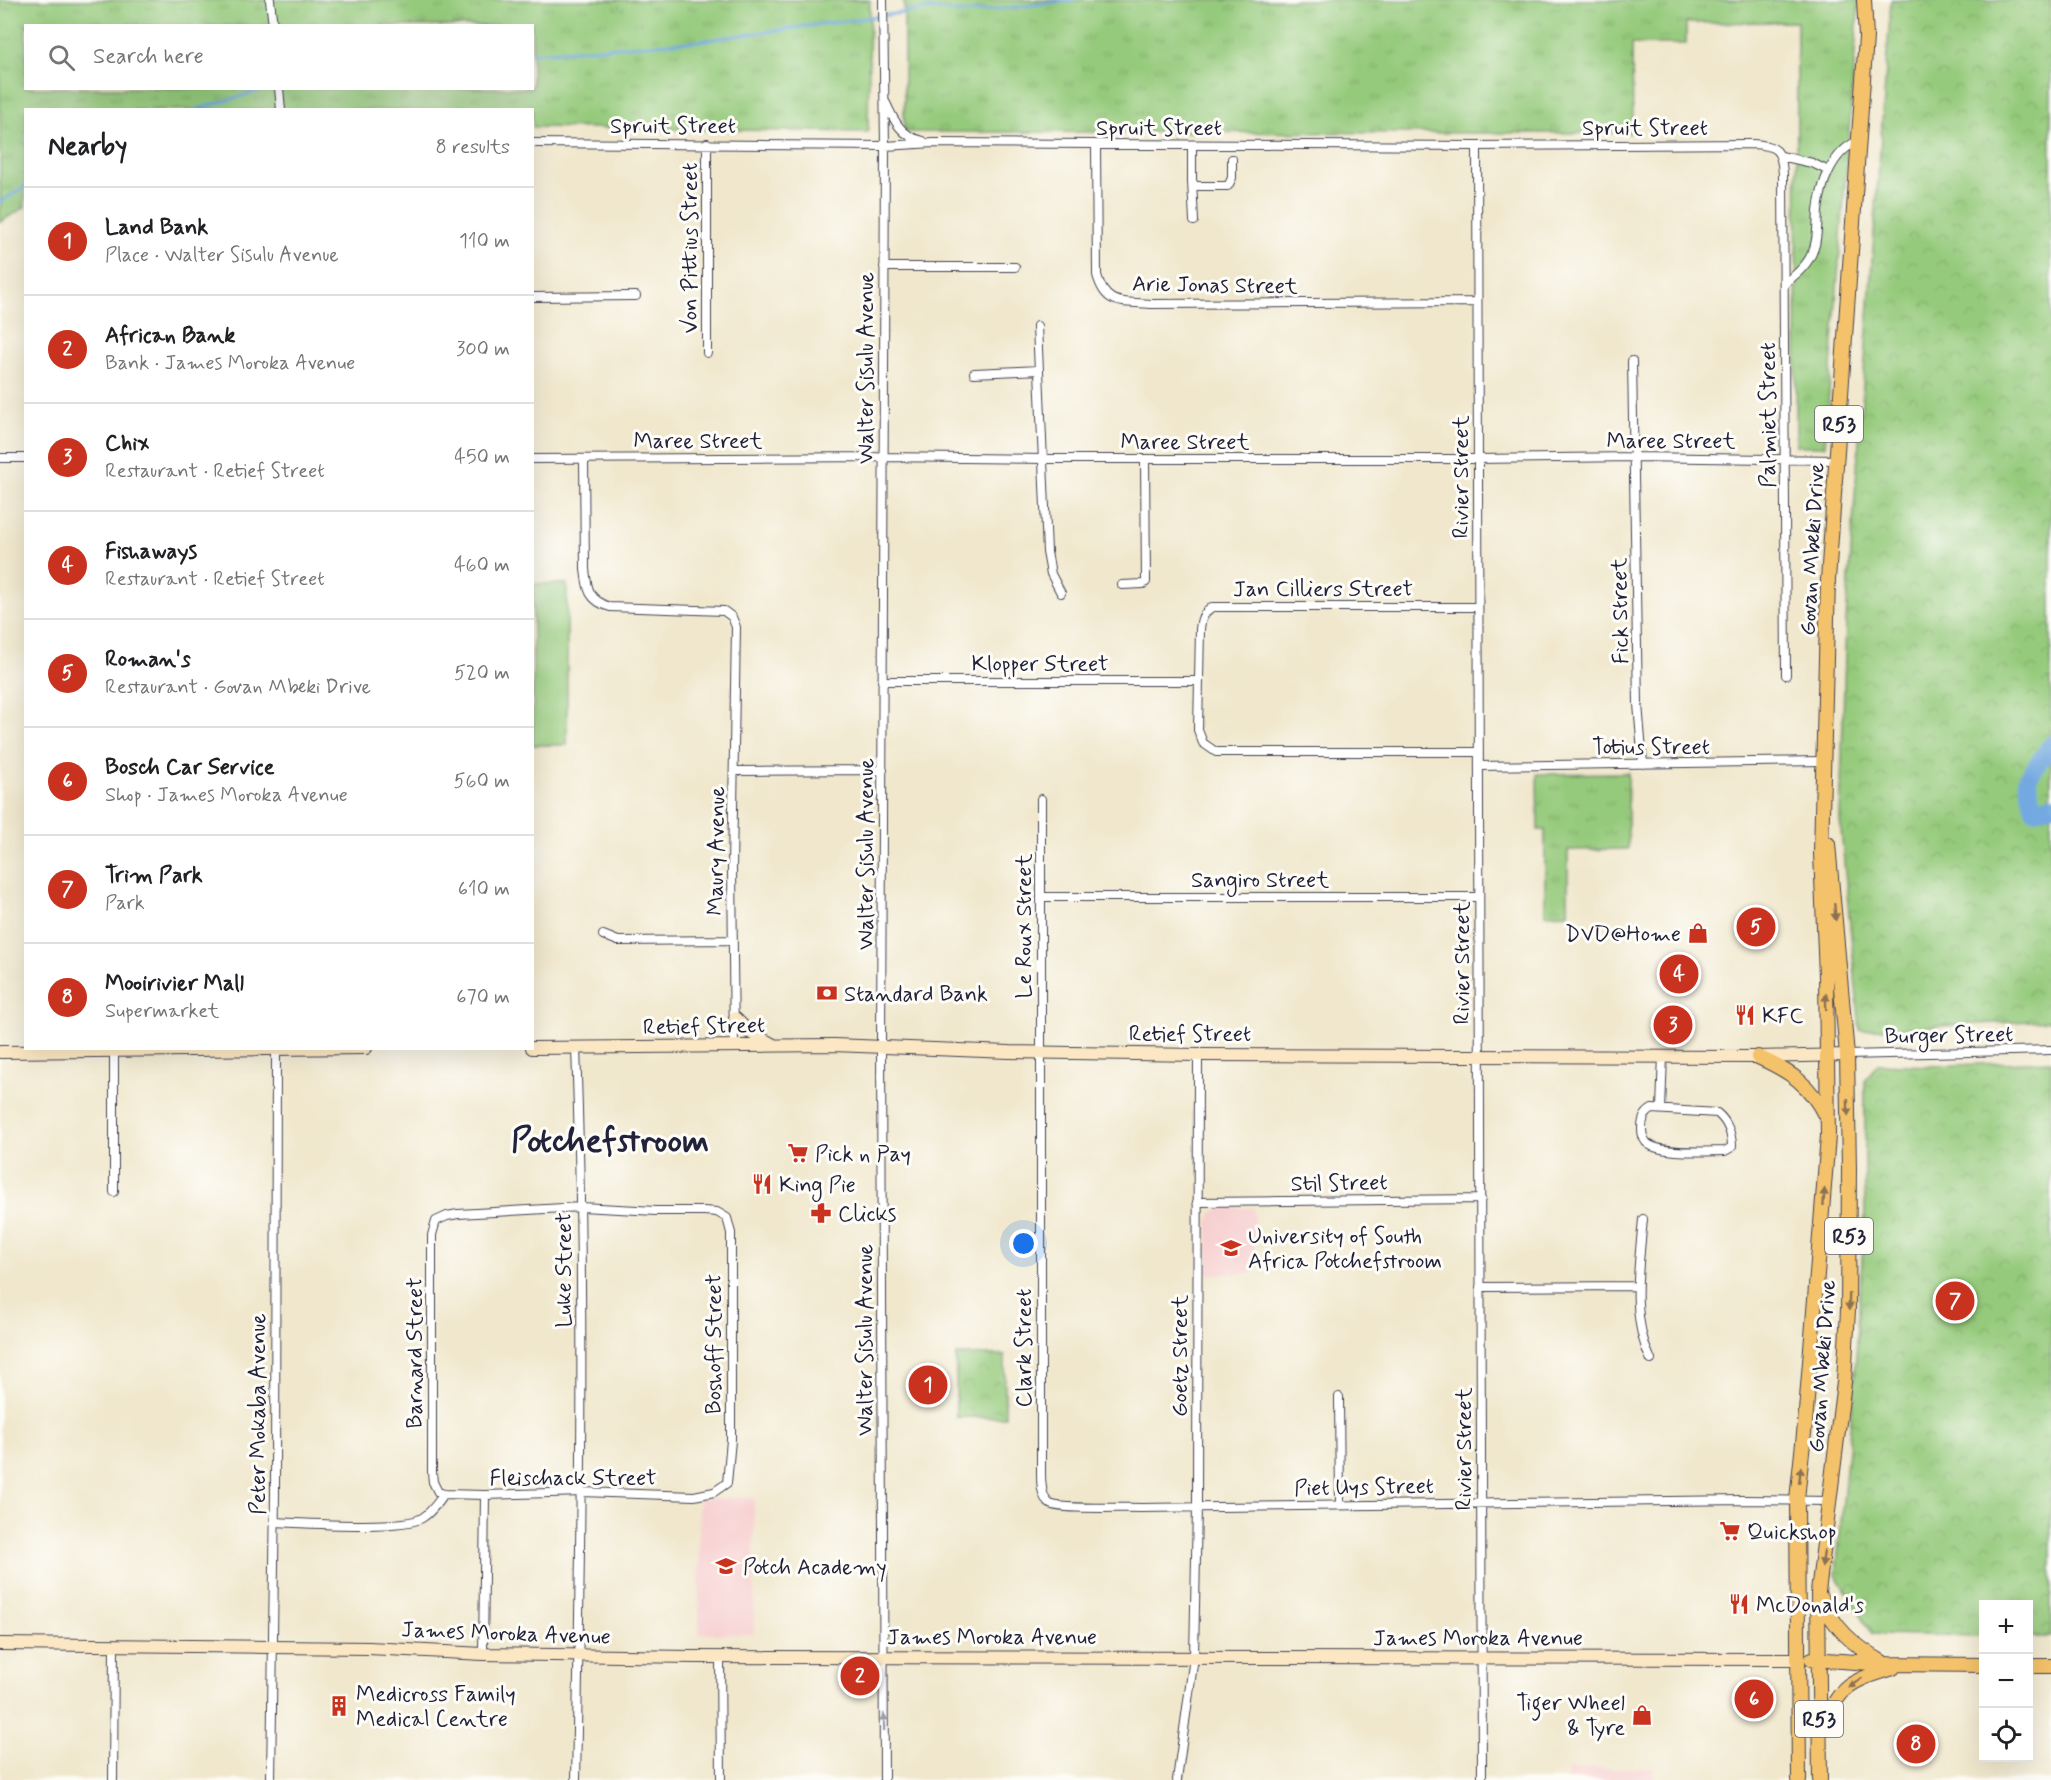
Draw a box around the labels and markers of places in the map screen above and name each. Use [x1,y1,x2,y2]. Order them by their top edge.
pin: 5 [1736,904,1776,950]
place label: DVD@Home [1565,921,1681,949]
shop icon: DVD@Home [1686,921,1710,945]
pin: 4 [1660,952,1698,996]
bank icon: Standard Bank [815,981,839,1005]
place label: Standard Bank [844,981,988,1009]
pin: 3 [1654,1002,1692,1048]
restaurant icon: KFC [1733,1003,1757,1027]
place label: KFC [1762,1003,1804,1031]
supermarket icon: Pick n Pay [786,1141,810,1165]
place label: Pick n Pay [815,1141,911,1169]
restaurant icon: King Pie [750,1172,774,1196]
place label: King Pie [779,1172,856,1203]
pharmacy icon: Clicks [809,1201,833,1225]
place label: Clicks [838,1201,897,1229]
place label: University of South Africa Potchefstroom [1248,1223,1442,1276]
school or university icon: University of South Africa Potchefstroom [1219,1236,1243,1260]
pin: 7 [1936,1278,1974,1324]
pin: 1 [908,1362,948,1408]
supermarket icon: Quickshop [1718,1519,1742,1543]
place label: Quickshop [1747,1519,1837,1547]
school or university icon: Potch Academy [714,1554,738,1578]
place label: Potch Academy [743,1554,887,1582]
restaurant icon: McDonald's [1727,1592,1751,1616]
place label: McDonald's [1756,1592,1864,1620]
pin: 2 [840,1654,880,1698]
pin: 6 [1734,1676,1774,1722]
place label: Medicross Family Medical Centre [356,1681,516,1734]
place label: Tiger Wheel & Tyre [1516,1690,1625,1743]
building icon: Medicross Family Medical Centre [327,1694,351,1718]
shop icon: Tiger Wheel & Tyre [1630,1703,1654,1727]
pin: 8 [1896,1722,1936,1766]

